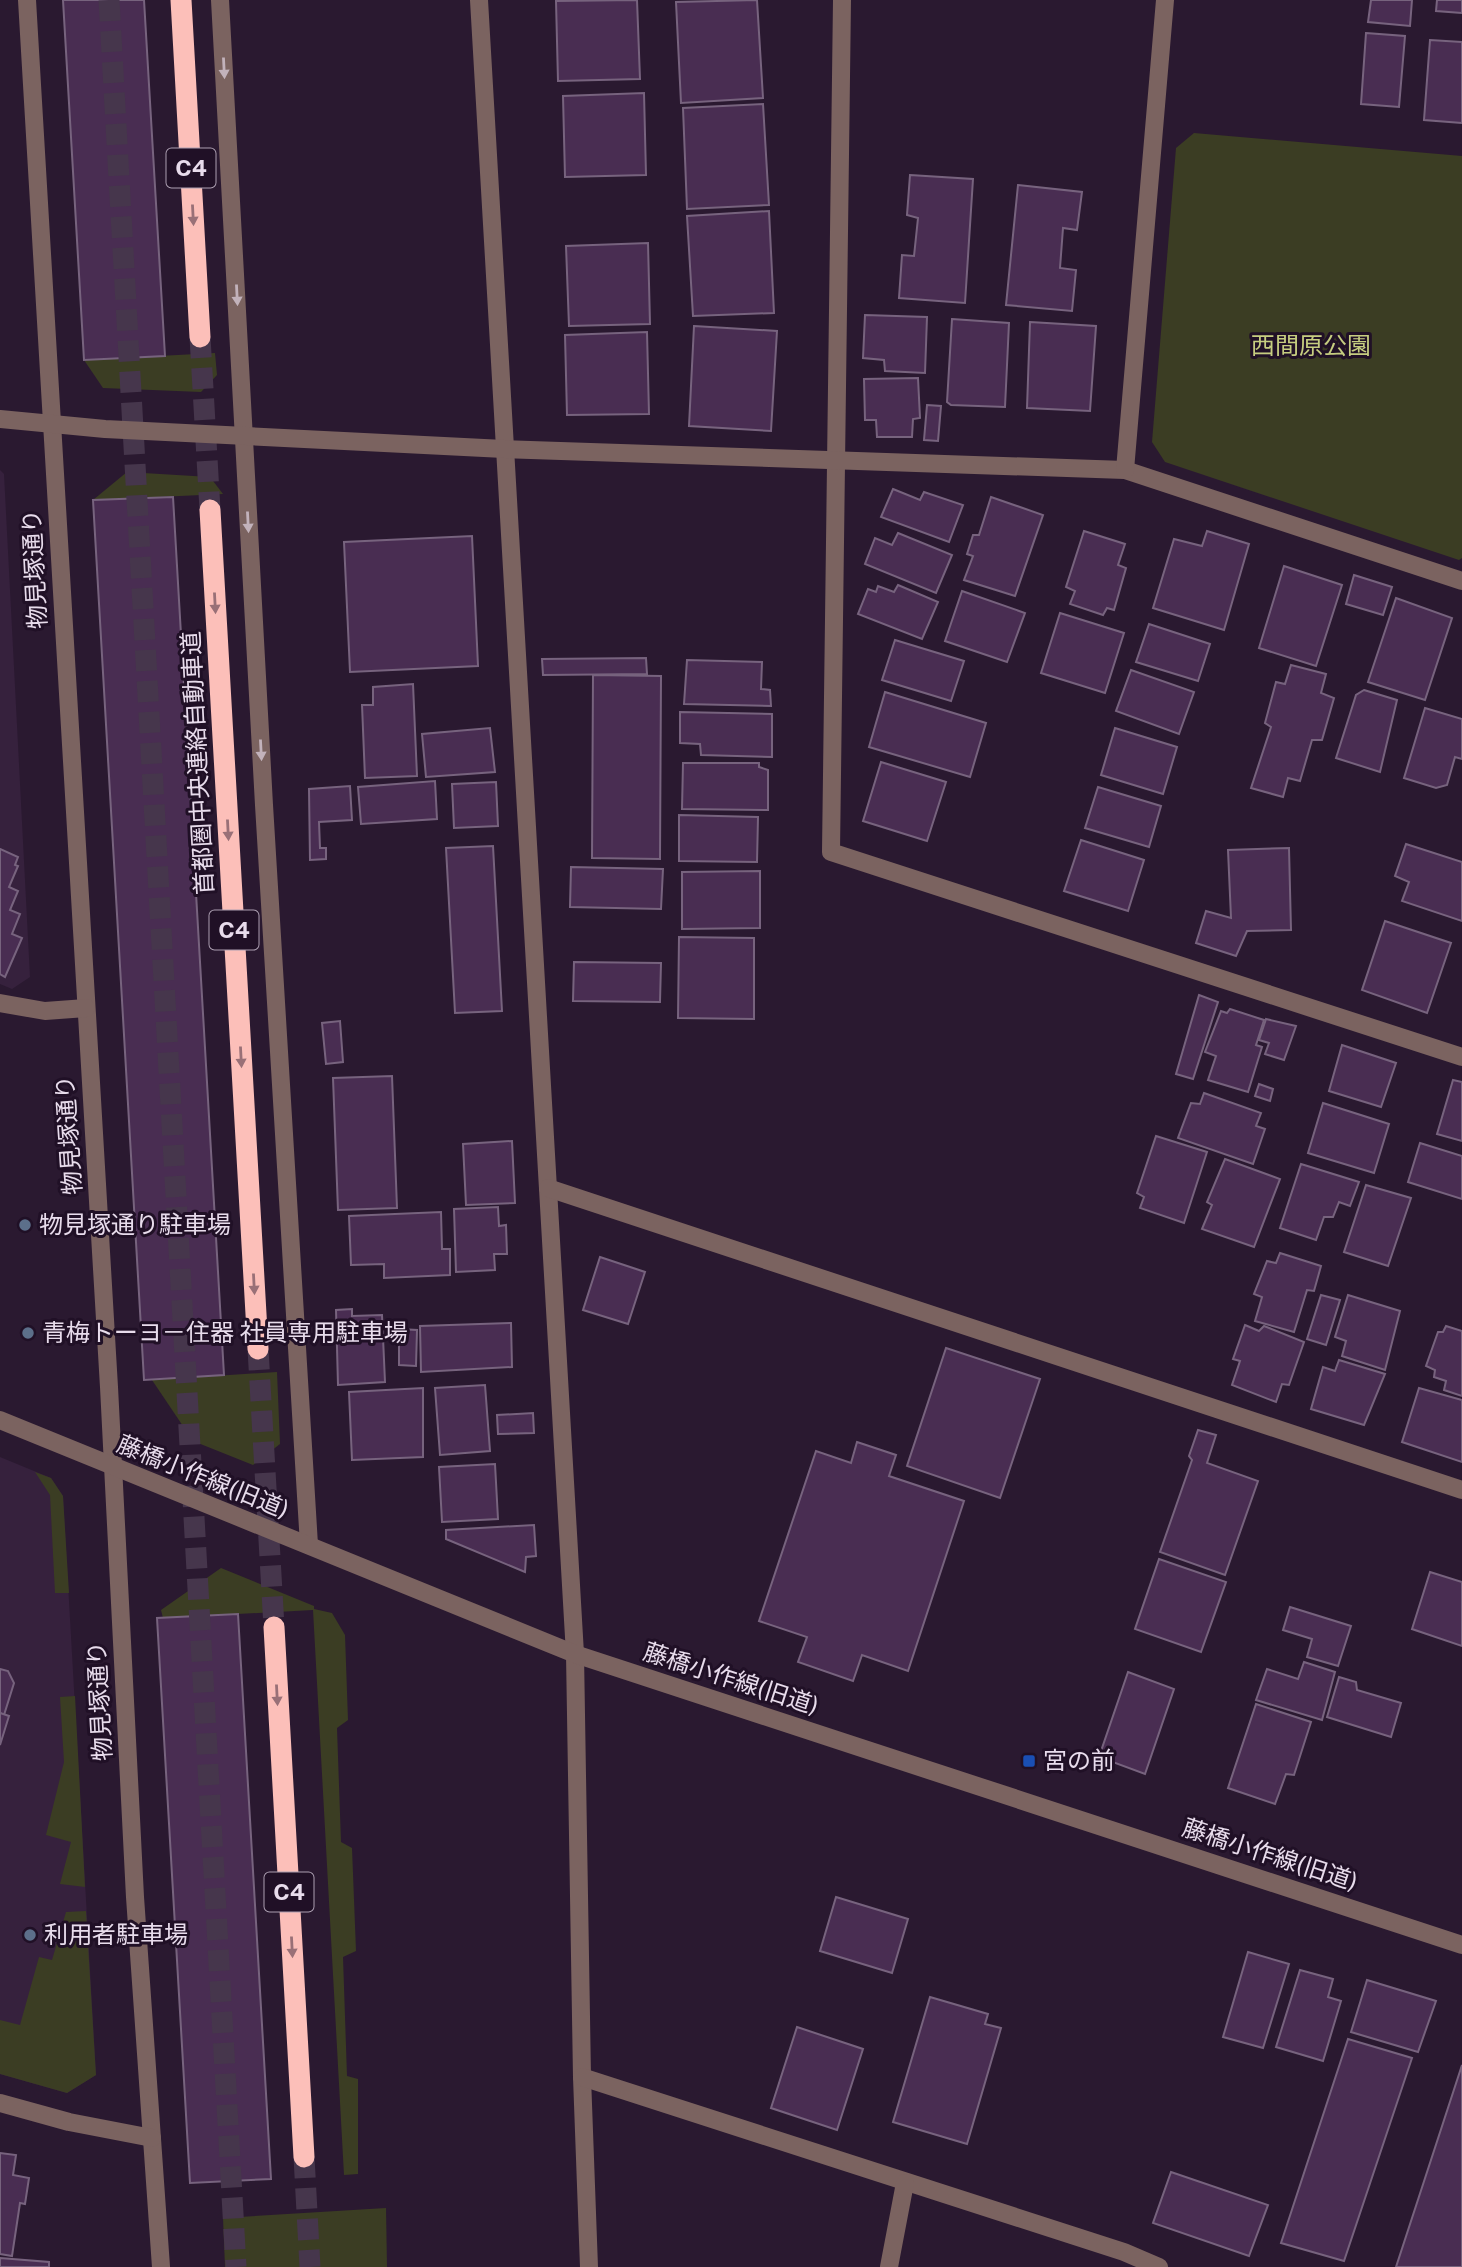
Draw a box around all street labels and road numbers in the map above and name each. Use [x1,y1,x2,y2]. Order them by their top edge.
road number: C4 [166,148,216,188]
street label: 物見塚通り [17,508,51,630]
street label: 首都圏中央連絡自動車道 [176,631,218,896]
road number: C4 [210,911,258,950]
street label: 物見塚通り [50,1074,86,1196]
street label: 藤橋小作線(旧道) [113,1429,293,1523]
street label: 藤橋小作線(旧道) [640,1637,823,1720]
street label: 物見塚通り [82,1640,116,1762]
street label: 藤橋小作線(旧道) [1179,1813,1362,1896]
road number: C4 [264,1872,314,1912]

